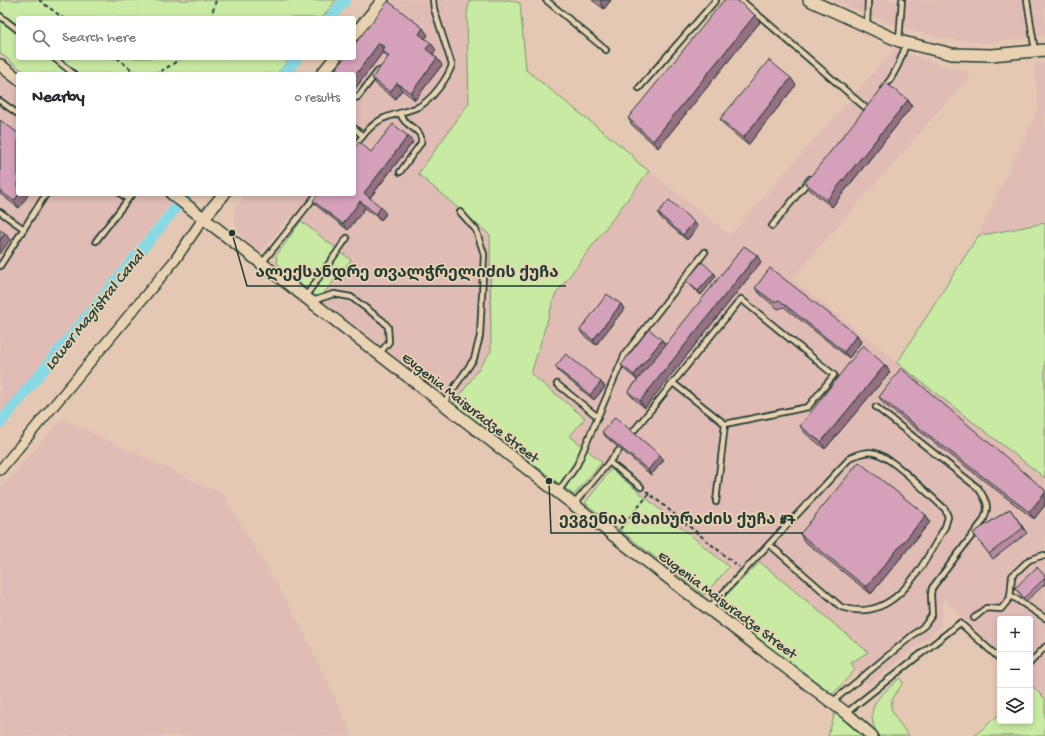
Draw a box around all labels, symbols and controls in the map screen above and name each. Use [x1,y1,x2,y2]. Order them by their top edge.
search box [16,16,356,60]
icon: search [30,27,52,49]
text: Search here [62,29,136,47]
text: Nearby [32,88,85,108]
text: 0 results [294,91,340,106]
water label: Lower Magistral Canal [42,246,151,375]
callout: ალექსანდრე თვალჭრელიძის ქუჩა [247,258,566,286]
text: ალექსანდრე თვალჭრელიძის ქუჩა [255,264,559,284]
street label: Evgenia Maisuradze Street [397,349,544,469]
callout: ევგენია მაისურაძის ქუჩა #7 [551,505,803,533]
text: ევგენია მაისურაძის ქუჩა #7 [559,511,796,531]
street label: Evgenia Maisuradze Street [654,547,801,665]
map controls [997,616,1033,724]
button: + [997,616,1033,652]
button: − [997,652,1033,688]
button: layers [997,688,1033,724]

